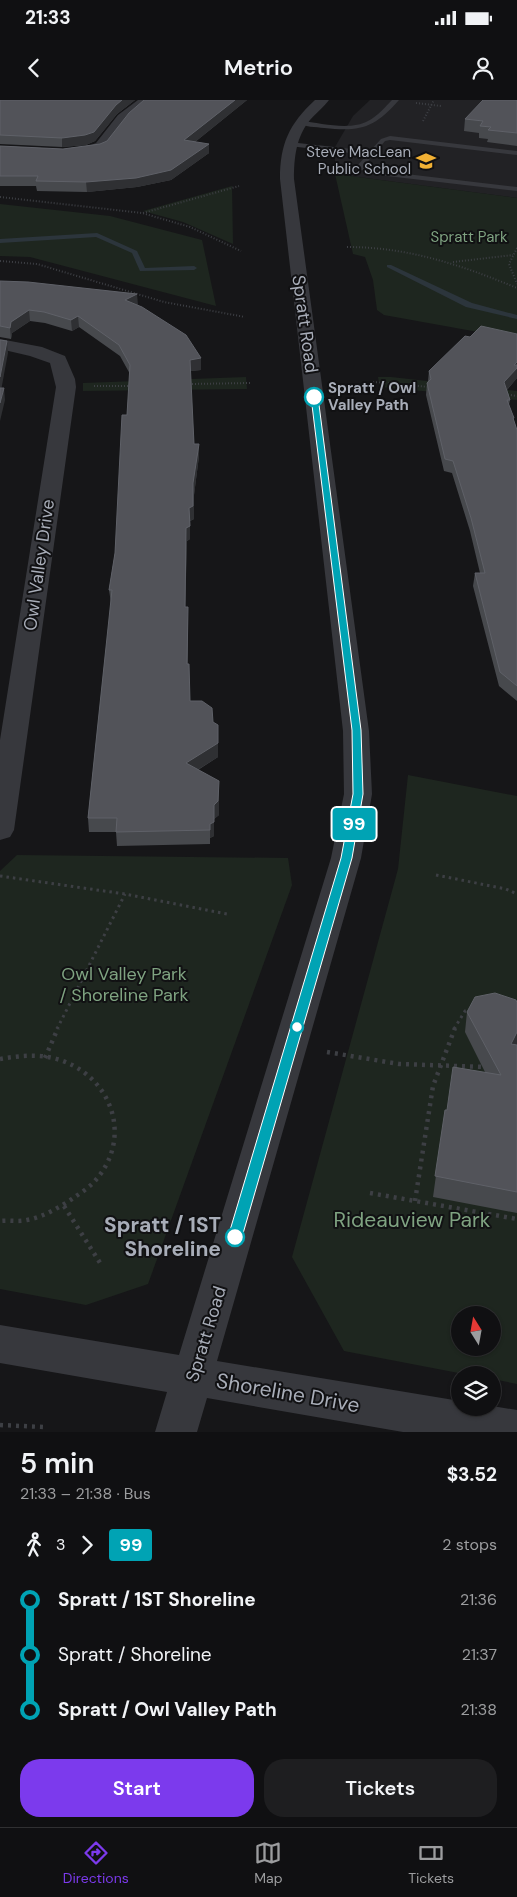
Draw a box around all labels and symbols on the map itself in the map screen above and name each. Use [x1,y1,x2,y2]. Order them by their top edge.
place label: Steve MacLean Public School [306,142,411,179]
school or university icon: Steve MacLean Public School [415,150,437,172]
park label: Spratt Park [431,227,508,247]
street label: Spratt Road [286,273,324,375]
place label: Spratt / Owl Valley Path [328,378,416,415]
marker: Spratt / Owl Valley Path [304,387,324,407]
street label: Owl Valley Drive [18,498,60,632]
line badge: 99 [332,808,376,840]
park label: Owl Valley Park / Shoreline Park [59,962,189,1007]
unlabelled marker [290,1020,304,1034]
park label: Rideauview Park [334,1206,491,1234]
place label: Spratt / 1ST Shoreline [104,1211,221,1263]
marker: Spratt / 1ST Shoreline [225,1227,245,1247]
street label: Spratt Road [180,1283,232,1385]
north arrow [451,1306,501,1356]
street label: Shoreline Drive [214,1367,362,1419]

